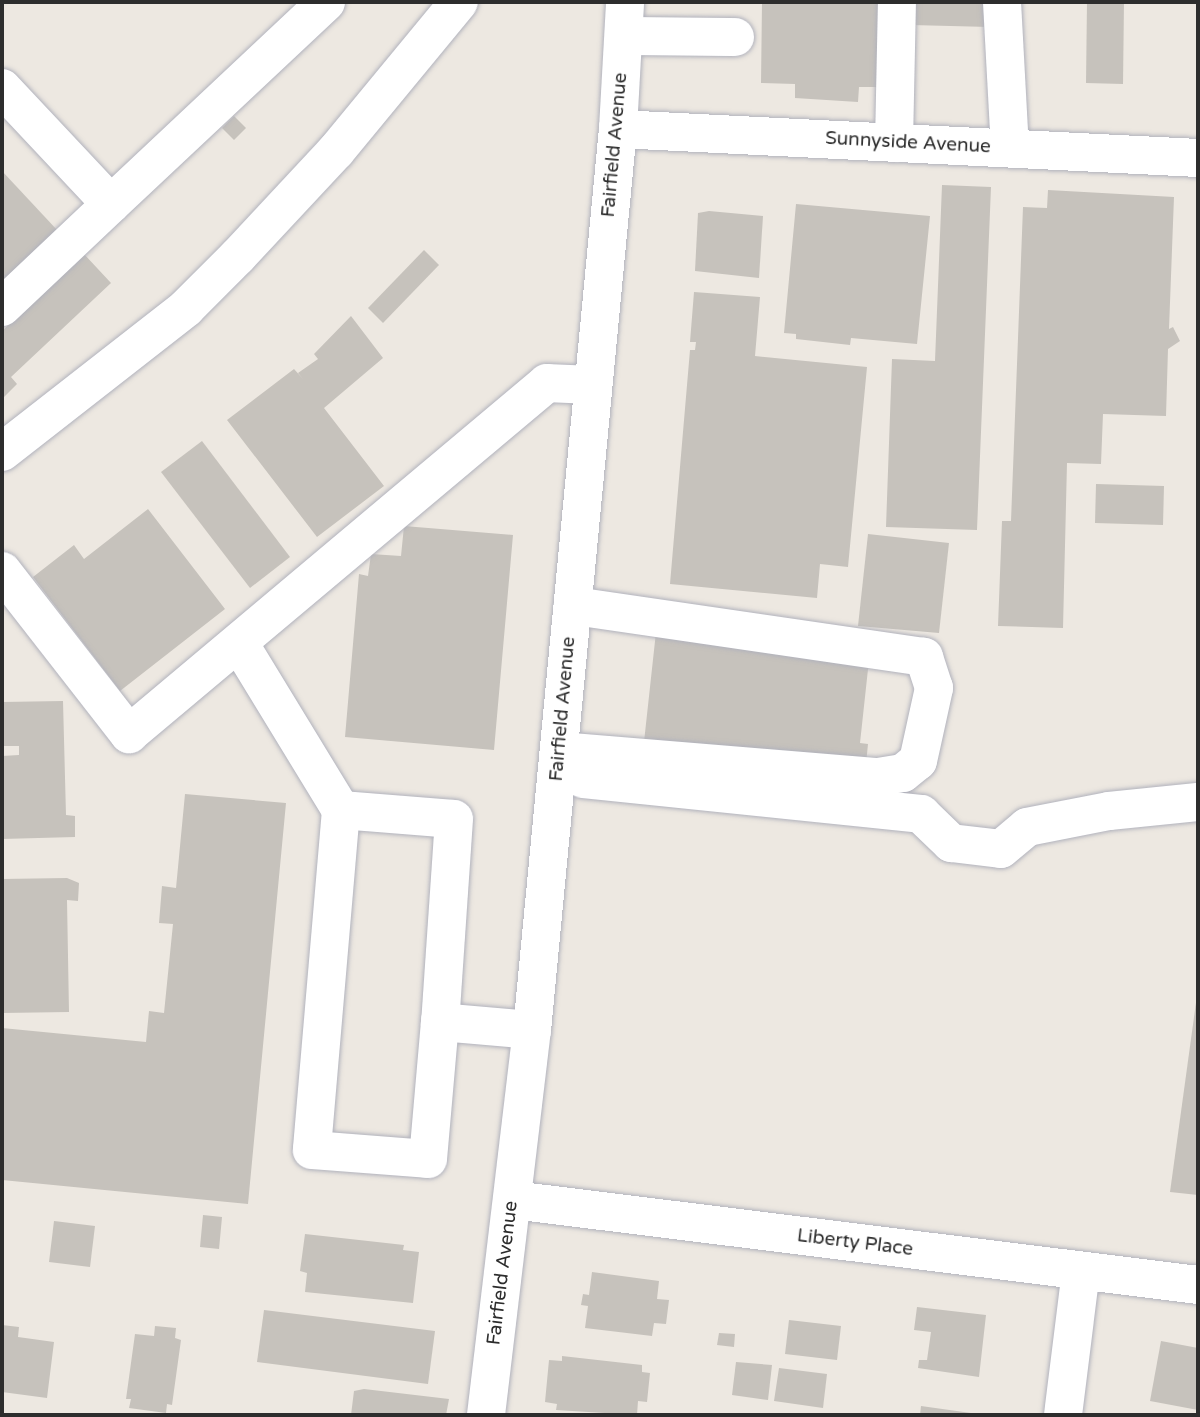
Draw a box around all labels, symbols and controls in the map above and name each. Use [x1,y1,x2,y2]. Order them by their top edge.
street label: Fairfield Avenue [597,72,633,218]
street label: Sunnyside Avenue [825,127,991,159]
street label: Fairfield Avenue [545,636,581,782]
street label: Fairfield Avenue [483,1199,523,1347]
street label: Liberty Place [796,1225,914,1261]

